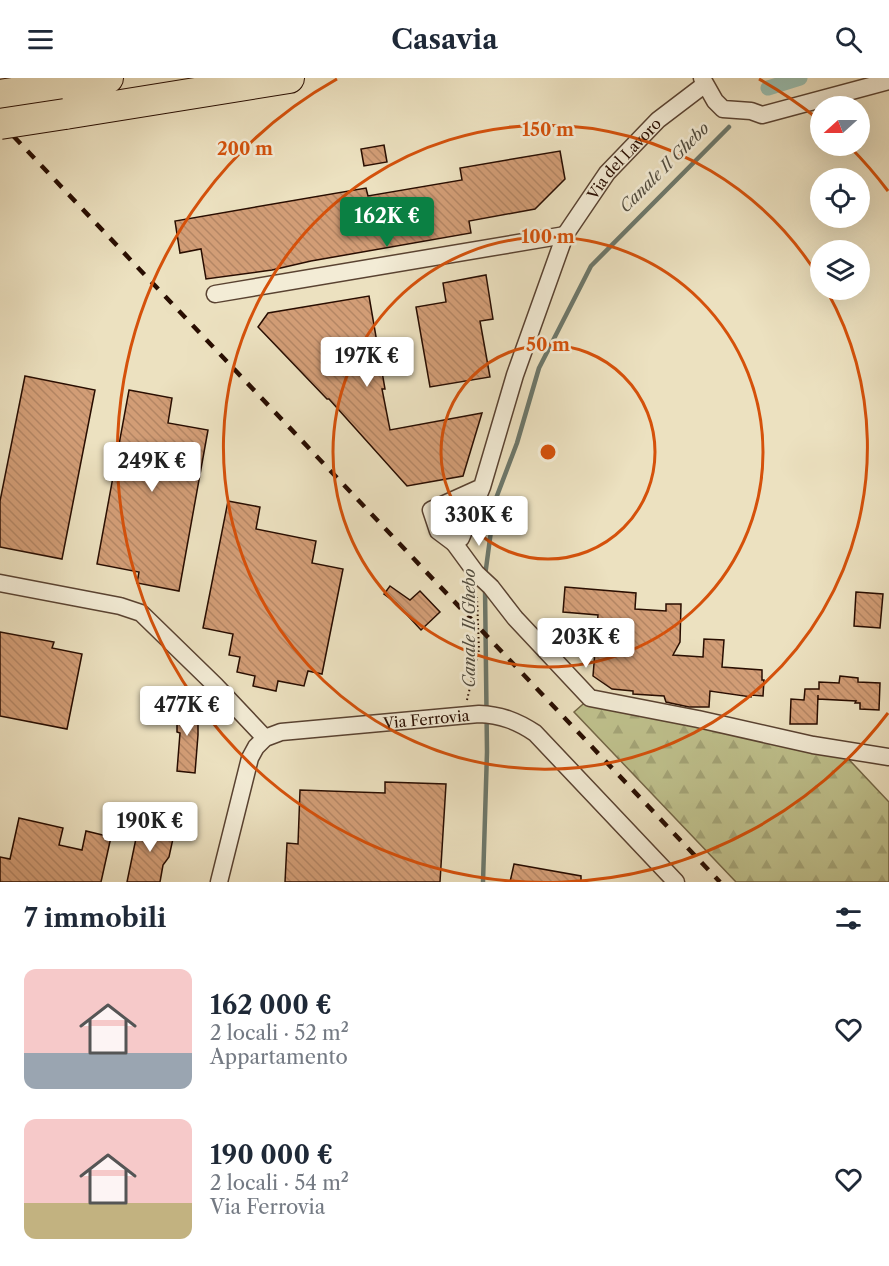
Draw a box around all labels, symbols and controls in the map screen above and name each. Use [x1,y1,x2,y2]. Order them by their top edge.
icon: menu [24,23,57,56]
text: Casavia [391,23,498,56]
icon: search [832,23,865,56]
north arrow [810,96,870,156]
map controls [810,96,870,300]
street label: Via del Lavoro [582,114,665,204]
water label: Canale Il Ghebo [615,118,713,216]
text: 150 m [522,119,574,141]
text: 200 m [217,138,273,160]
button: locate [810,168,870,228]
pin: 162K € [338,197,436,248]
text: 162K € [354,204,420,228]
text: 100 m [521,226,575,248]
button: layers [810,240,870,300]
text: 50 m [526,334,570,356]
pin: 197K € [318,337,416,388]
text: 197K € [335,344,399,368]
pin: 249K € [103,442,201,493]
centre of rings [538,442,558,462]
text: 249K € [118,449,186,473]
pin: 330K € [430,496,528,547]
text: 330K € [445,503,513,527]
water label: Canale Il Ghebo [459,568,479,687]
pin: 203K € [537,618,635,669]
text: 203K € [551,625,621,649]
pin: 477K € [138,686,236,737]
text: 477K € [154,693,220,717]
street label: Via Ferrovia [381,705,470,732]
pin: 190K € [101,802,199,853]
text: 190K € [117,809,183,833]
text: 7 immobili [24,902,166,934]
icon: filters [832,902,865,935]
text: 162 000 € [210,989,332,1021]
icon: home [72,993,144,1065]
icon: heart [832,1013,865,1046]
text: 2 locali · 52 m² [210,1021,349,1045]
text: Appartamento [210,1045,348,1069]
text: 190 000 € [210,1139,333,1171]
icon: home [72,1143,144,1215]
icon: heart [832,1163,865,1196]
text: 2 locali · 54 m² [210,1171,349,1195]
text: Via Ferrovia [210,1195,325,1219]

